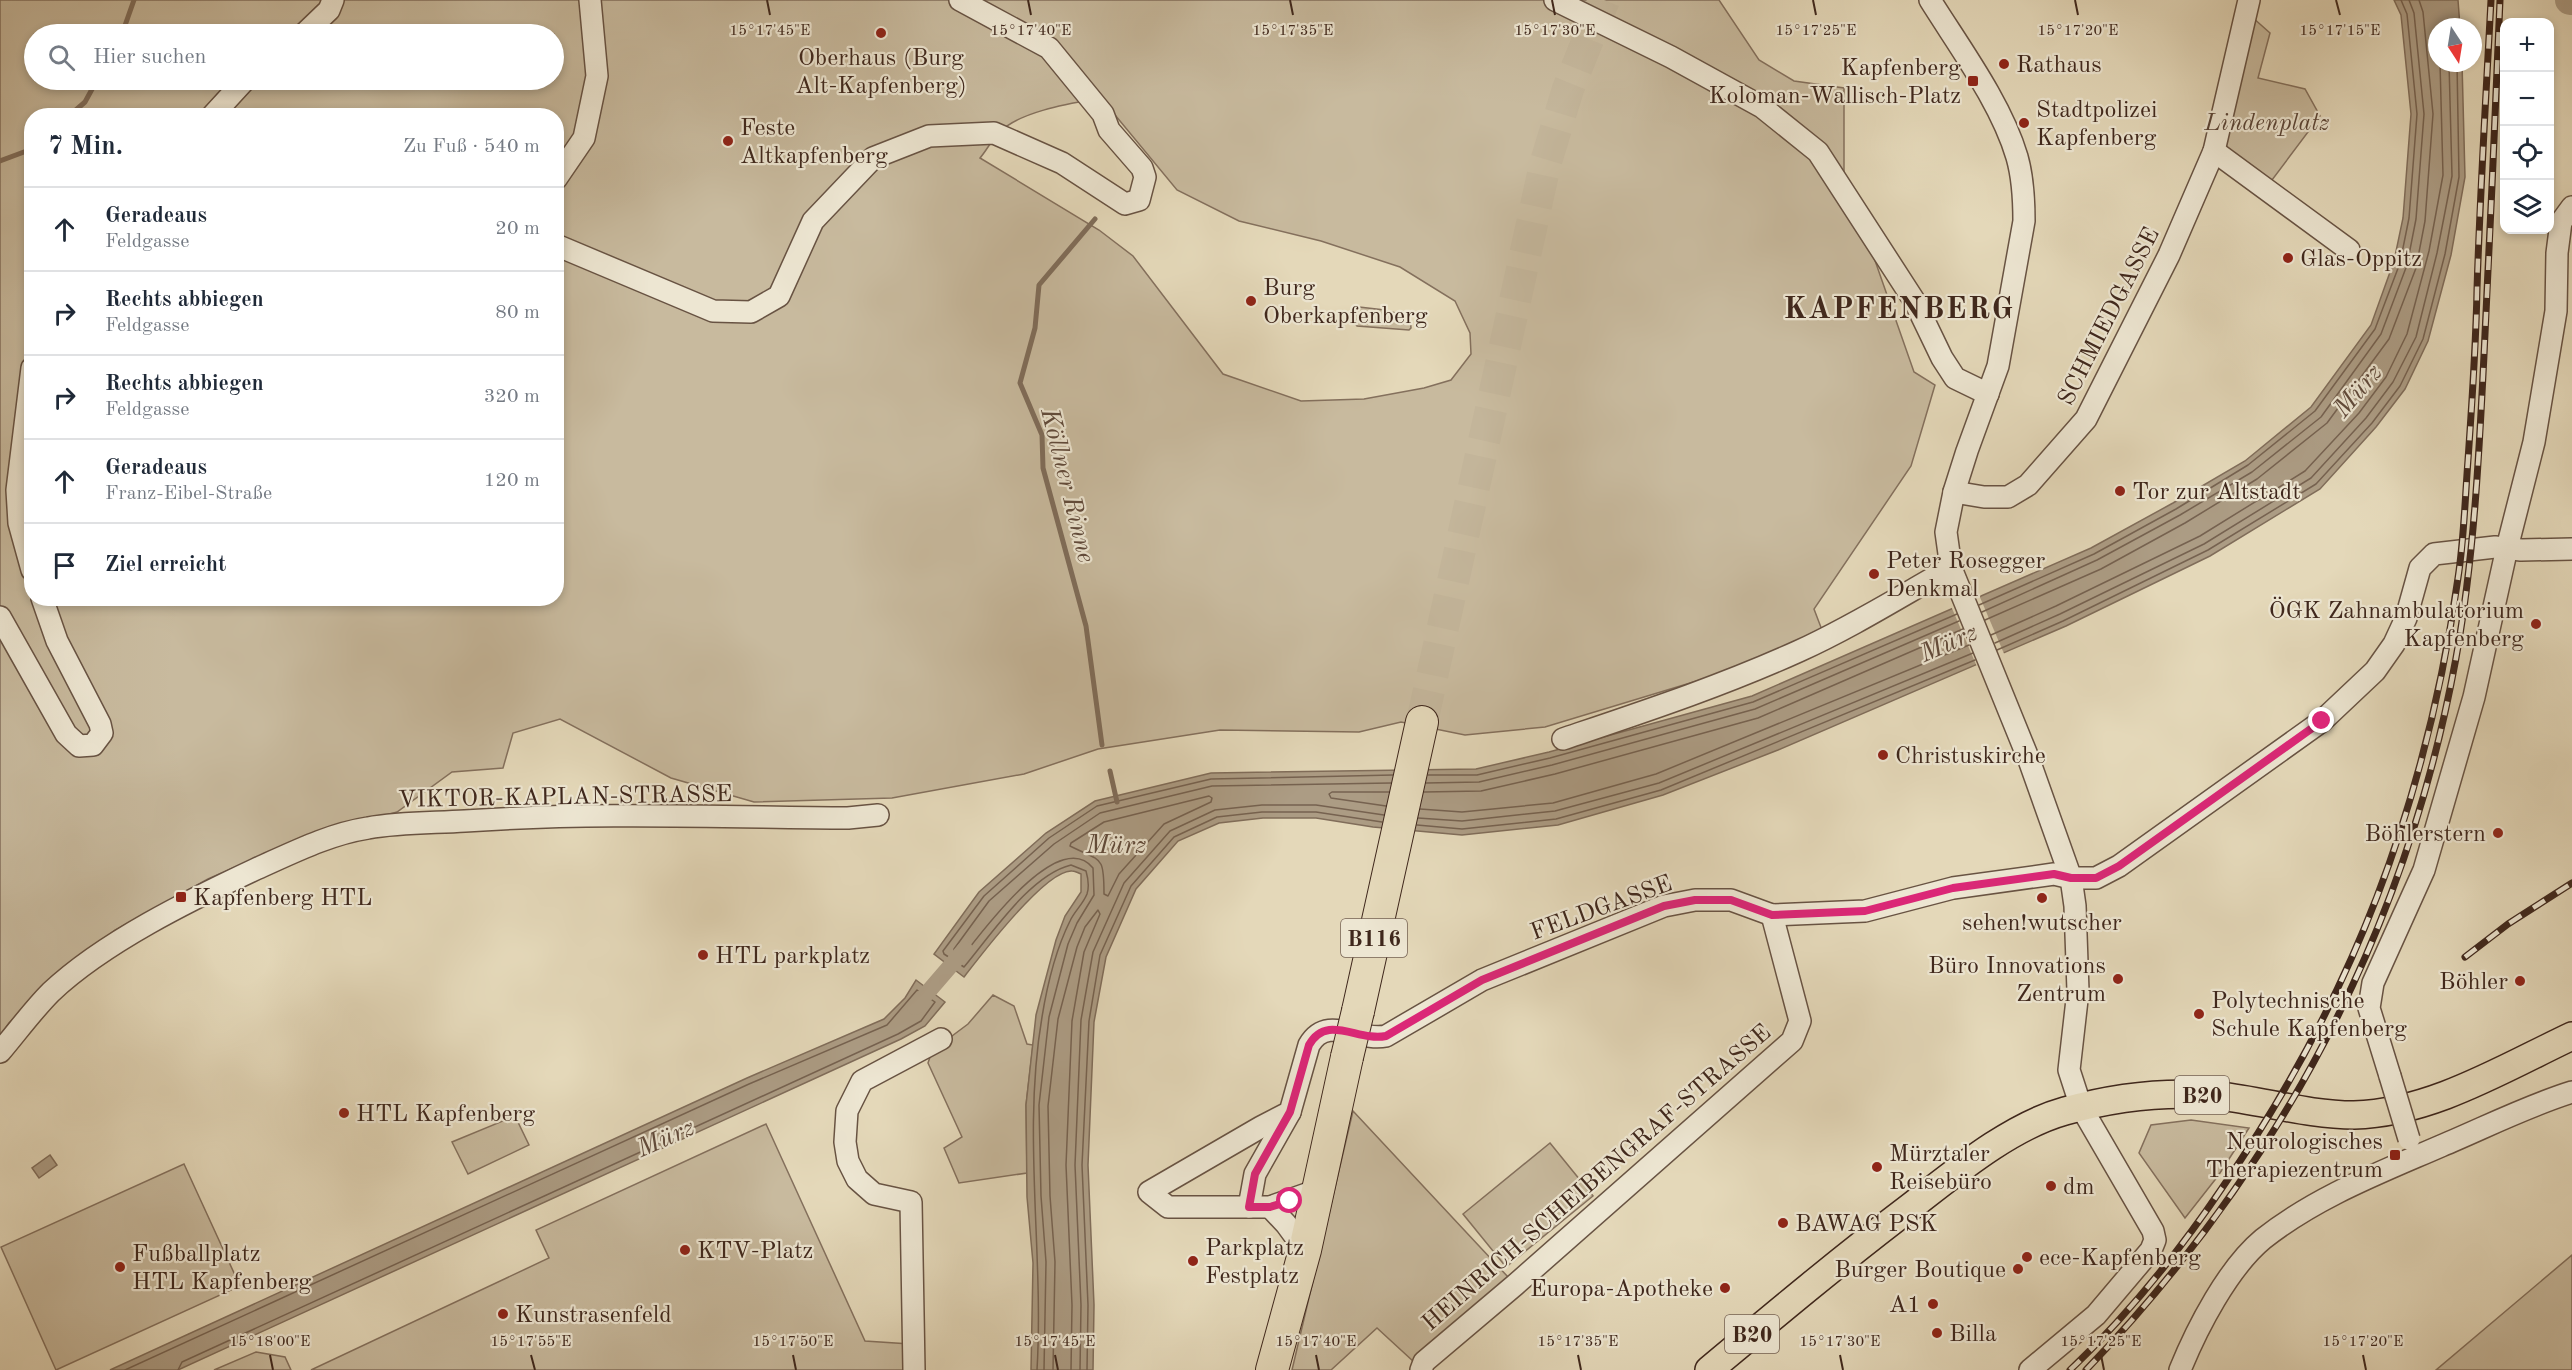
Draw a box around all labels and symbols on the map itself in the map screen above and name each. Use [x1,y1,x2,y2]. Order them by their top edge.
north arrow [2428,18,2482,72]
text: 15°17'45"E [730,24,810,39]
text: 15°17'40"E [991,24,1071,39]
text: 15°17'35"E [1253,24,1333,39]
text: 15°17'30"E [1515,24,1595,39]
text: 15°17'25"E [1776,24,1856,39]
text: 15°17'20"E [2038,24,2118,39]
text: 15°17'15"E [2300,24,2380,39]
marker: Oberhaus (Burg Alt-Kapfenberg) [874,26,888,40]
place label: Oberhaus (Burg Alt-Kapfenberg) [795,47,967,99]
place label: Rathaus [2016,54,2102,78]
place label: Kapfenberg Koloman-Wallisch-Platz [1708,57,1961,109]
marker: Rathaus [1997,57,2011,71]
marker: Kapfenberg Koloman-Wallisch-Platz [1966,74,1980,88]
place label: Stadtpolizei Kapfenberg [2036,99,2157,151]
park label: Lindenplatz [2203,112,2330,136]
marker: Stadtpolizei Kapfenberg [2017,116,2031,130]
place label: Feste Altkapfenberg [740,117,888,169]
marker: Feste Altkapfenberg [721,134,735,148]
street label: SCHMIEDGASSE [2055,224,2165,410]
place label: Glas-Oppitz [2300,248,2422,272]
marker: Glas-Oppitz [2281,251,2295,265]
place label: Burg Oberkapfenberg [1263,277,1428,329]
marker: Burg Oberkapfenberg [1244,294,1258,308]
district label: KAPFENBERG [1784,295,2015,325]
water label: Mürz [2328,360,2388,424]
water label: Köllner Rinne [1035,404,1099,566]
place label: Tor zur Altstadt [2132,481,2301,505]
marker: Tor zur Altstadt [2113,484,2127,498]
place label: Peter Rosegger Denkmal [1886,550,2046,602]
marker: Peter Rosegger Denkmal [1867,567,1881,581]
place label: ÖGK Zahnambulatorium Kapfenberg [2269,596,2524,652]
marker: ÖGK Zahnambulatorium Kapfenberg [2529,617,2543,631]
water label: Mürz [1915,620,1982,668]
route end [2308,707,2334,733]
place label: Christuskirche [1895,745,2046,769]
marker: Christuskirche [1876,748,1890,762]
street label: VIKTOR-KAPLAN-STRASSE [398,783,733,813]
place label: Böhlerstern [2364,823,2486,847]
marker: Böhlerstern [2491,826,2505,840]
water label: Mürz [1085,833,1146,859]
street label: FELDGASSE [1528,872,1676,946]
place label: Kapfenberg HTL [193,887,372,911]
marker: Kapfenberg HTL [174,890,188,904]
marker: sehen!wutscher [2035,891,2049,905]
place label: sehen!wutscher [1962,912,2122,936]
road number: B116 [1341,919,1407,957]
place label: HTL parkplatz [715,945,870,969]
marker: HTL parkplatz [696,948,710,962]
place label: Büro Innovations Zentrum [1928,955,2106,1007]
place label: Böhler [2439,971,2508,995]
marker: Büro Innovations Zentrum [2111,972,2125,986]
marker: Böhler [2513,974,2527,988]
place label: Polytechnische Schule Kapfenberg [2211,990,2407,1042]
marker: Polytechnische Schule Kapfenberg [2192,1007,2206,1021]
street label: HEINRICH-SCHEIBENGRAF-STRASSE [1418,1021,1776,1336]
road number: B20 [2175,1076,2229,1114]
place label: HTL Kapfenberg [356,1103,535,1127]
marker: HTL Kapfenberg [337,1106,351,1120]
water label: Mürz [632,1115,699,1163]
place label: Neurologisches Therapiezentrum [2205,1131,2383,1183]
place label: Mürztaler Reisebüro [1889,1143,1992,1195]
marker: Neurologisches Therapiezentrum [2388,1148,2402,1162]
marker: Mürztaler Reisebüro [1870,1160,1884,1174]
place label: dm [2063,1176,2095,1200]
marker: dm [2044,1179,2058,1193]
route start [1276,1187,1302,1213]
place label: BAWAG PSK [1795,1213,1938,1237]
marker: BAWAG PSK [1776,1216,1790,1230]
place label: Parkplatz Festplatz [1205,1237,1304,1289]
place label: KTV-Platz [697,1240,813,1264]
place label: Fußballplatz HTL Kapfenberg [132,1243,311,1295]
marker: KTV-Platz [678,1243,692,1257]
place label: ece-Kapfenberg [2039,1247,2201,1271]
marker: ece-Kapfenberg [2020,1250,2034,1264]
marker: Parkplatz Festplatz [1186,1254,1200,1268]
place label: Burger Boutique [1834,1259,2006,1283]
marker: Fußballplatz HTL Kapfenberg [113,1260,127,1274]
marker: Burger Boutique [2011,1262,2025,1276]
place label: Europa-Apotheke [1530,1278,1713,1302]
marker: Europa-Apotheke [1718,1281,1732,1295]
place label: A1 [1889,1294,1921,1318]
marker: A1 [1926,1297,1940,1311]
place label: Kunstrasenfeld [515,1304,672,1328]
marker: Kunstrasenfeld [496,1307,510,1321]
road number: B20 [1725,1315,1779,1353]
place label: Billa [1949,1323,1997,1347]
marker: Billa [1930,1326,1944,1340]
text: 15°18'00"E [230,1335,310,1350]
text: 15°17'55"E [491,1335,571,1350]
text: 15°17'50"E [753,1335,833,1350]
text: 15°17'45"E [1015,1335,1095,1350]
text: 15°17'40"E [1276,1335,1356,1350]
text: 15°17'35"E [1538,1335,1618,1350]
text: 15°17'30"E [1800,1335,1880,1350]
text: 15°17'25"E [2061,1335,2141,1350]
text: 15°17'20"E [2323,1335,2403,1350]

